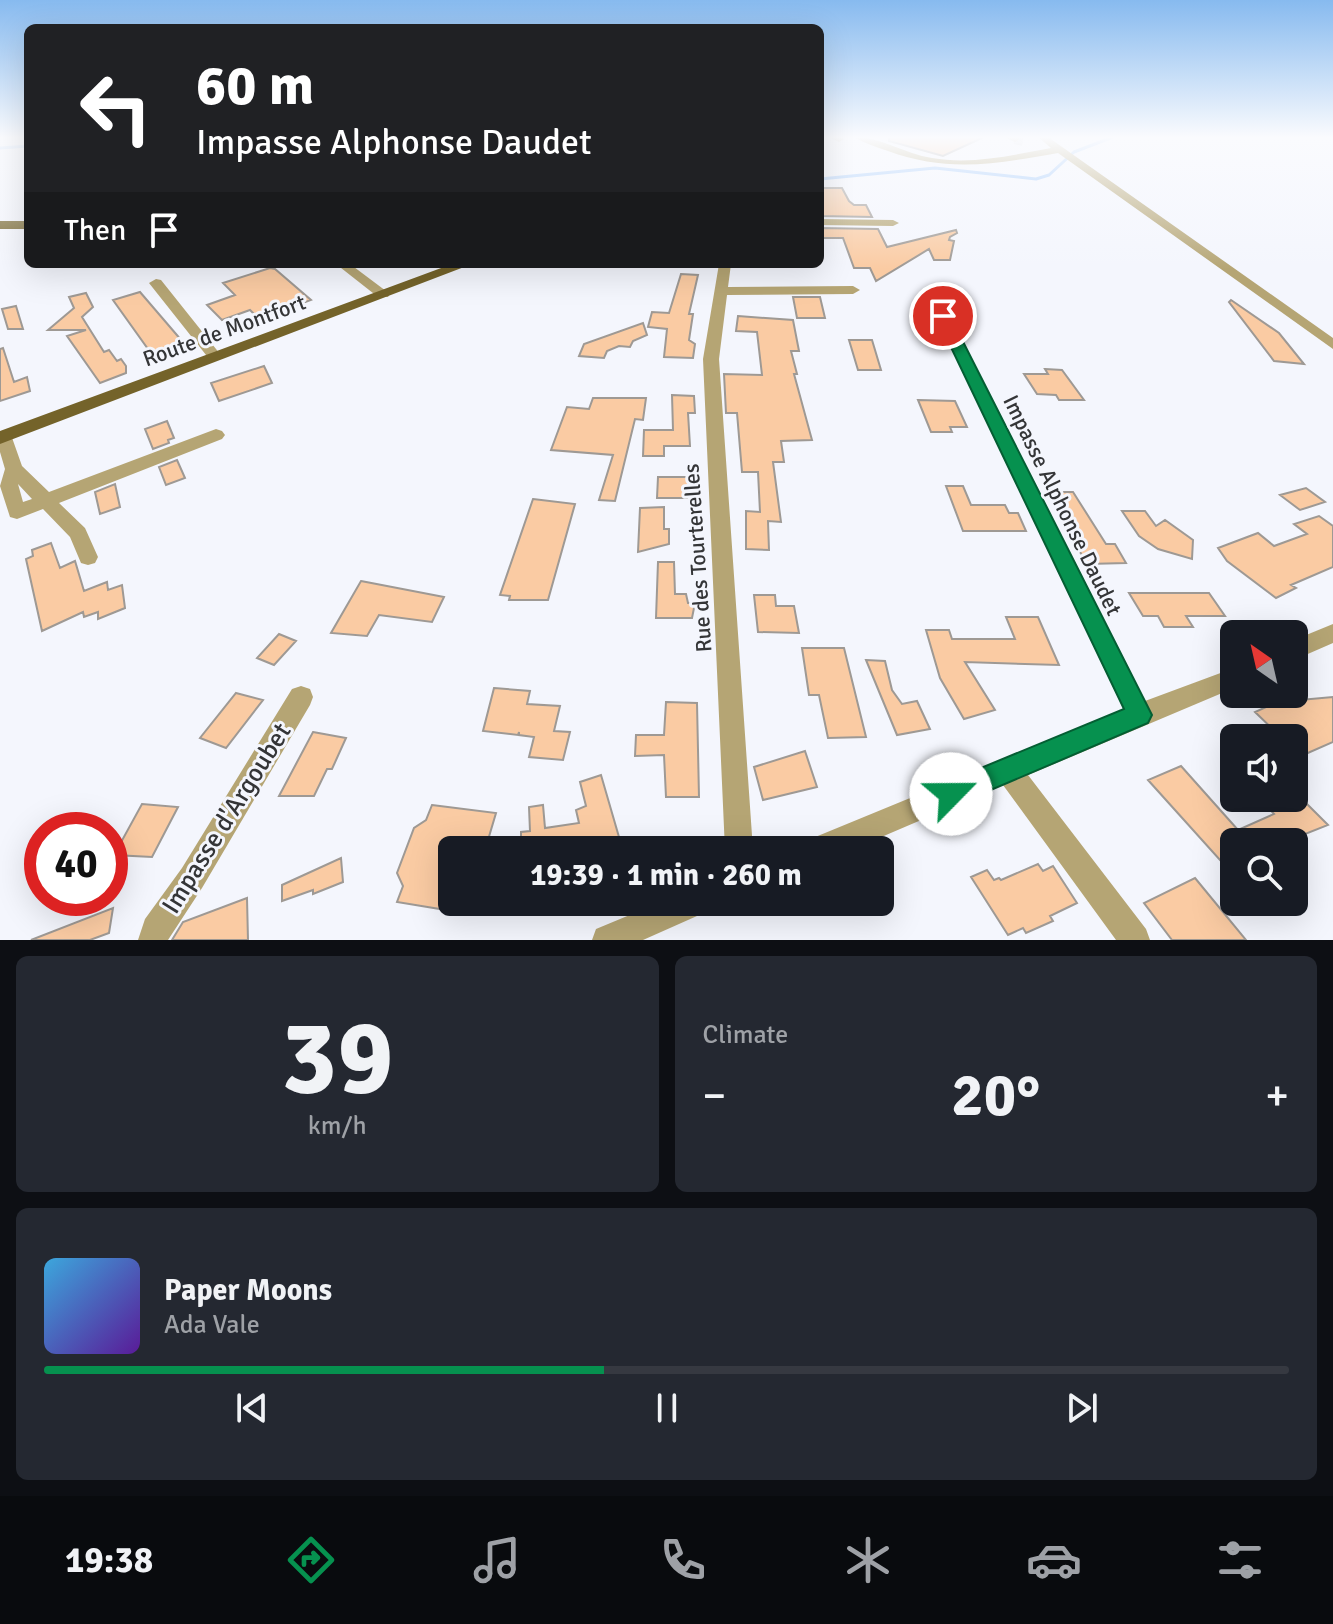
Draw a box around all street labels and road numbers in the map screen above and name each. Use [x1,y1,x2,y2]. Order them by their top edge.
street label: Route de Montfort [139,288,310,372]
street label: Impasse Alphonse Daudet [997,391,1128,620]
street label: Rue des Tourterelles [677,463,718,653]
street label: Impasse d'Argoubet [155,717,298,920]

